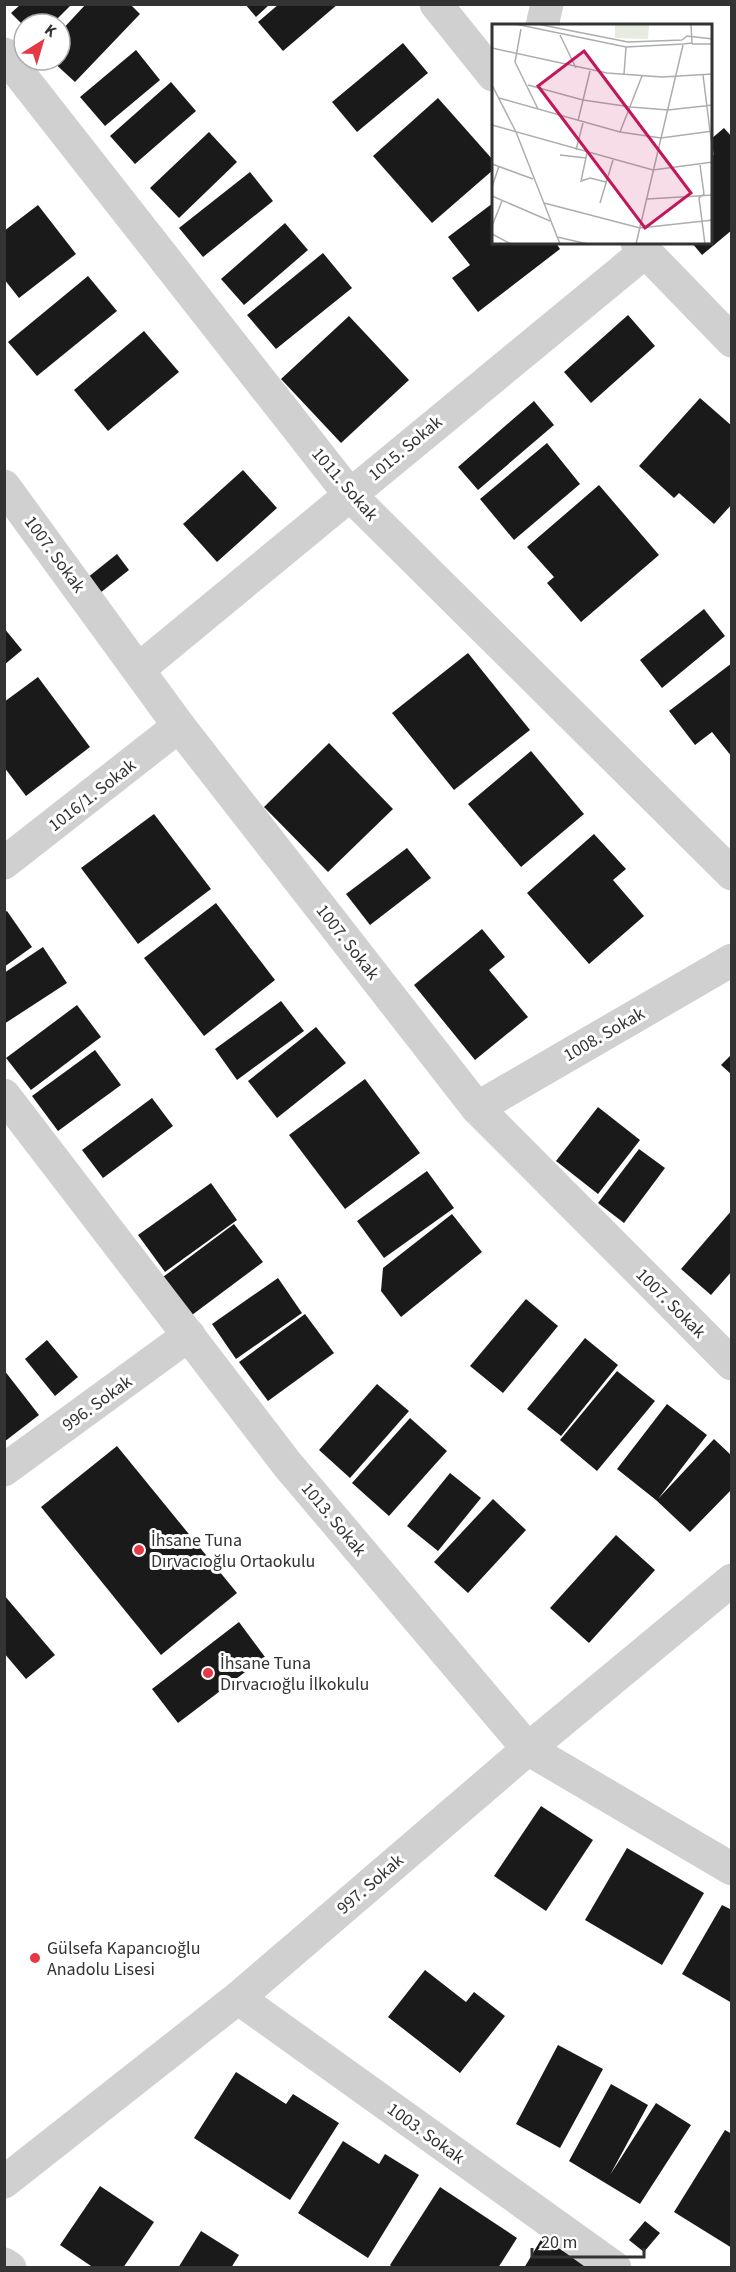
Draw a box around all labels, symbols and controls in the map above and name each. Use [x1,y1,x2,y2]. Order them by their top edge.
north arrow [12,12,72,72]
text: K [40,19,61,43]
inset map [492,24,712,244]
street label: 1015. Sokak [363,410,448,487]
street label: 1011. Sokak [306,442,384,527]
street label: 1007. Sokak [18,511,91,598]
street label: 1016/1. Sokak [43,753,142,838]
street label: 1007. Sokak [310,899,385,986]
street label: 1008. Sokak [559,1001,650,1068]
street label: 1007. Sokak [630,1263,711,1344]
street label: 996. Sokak [57,1369,137,1437]
street label: 1013. Sokak [295,1477,372,1562]
place label: İhsane Tuna Dırvacıoğlu Ortaokulu [151,1528,315,1574]
marker: İhsane Tuna Dırvacıoğlu Ortaokulu [132,1543,146,1557]
place label: İhsane Tuna Dırvacıoğlu İlkokulu [220,1651,369,1697]
marker: İhsane Tuna Dırvacıoğlu İlkokulu [201,1666,215,1680]
street label: 997. Sokak [332,1848,409,1920]
place label: Gülsefa Kapancıoğlu Anadolu Lisesi [47,1936,201,1982]
marker: Gülsefa Kapancıoğlu Anadolu Lisesi [28,1951,42,1965]
street label: 1003. Sokak [382,2097,470,2170]
scale bar [532,2221,644,2259]
text: 20 m [541,2230,577,2255]

